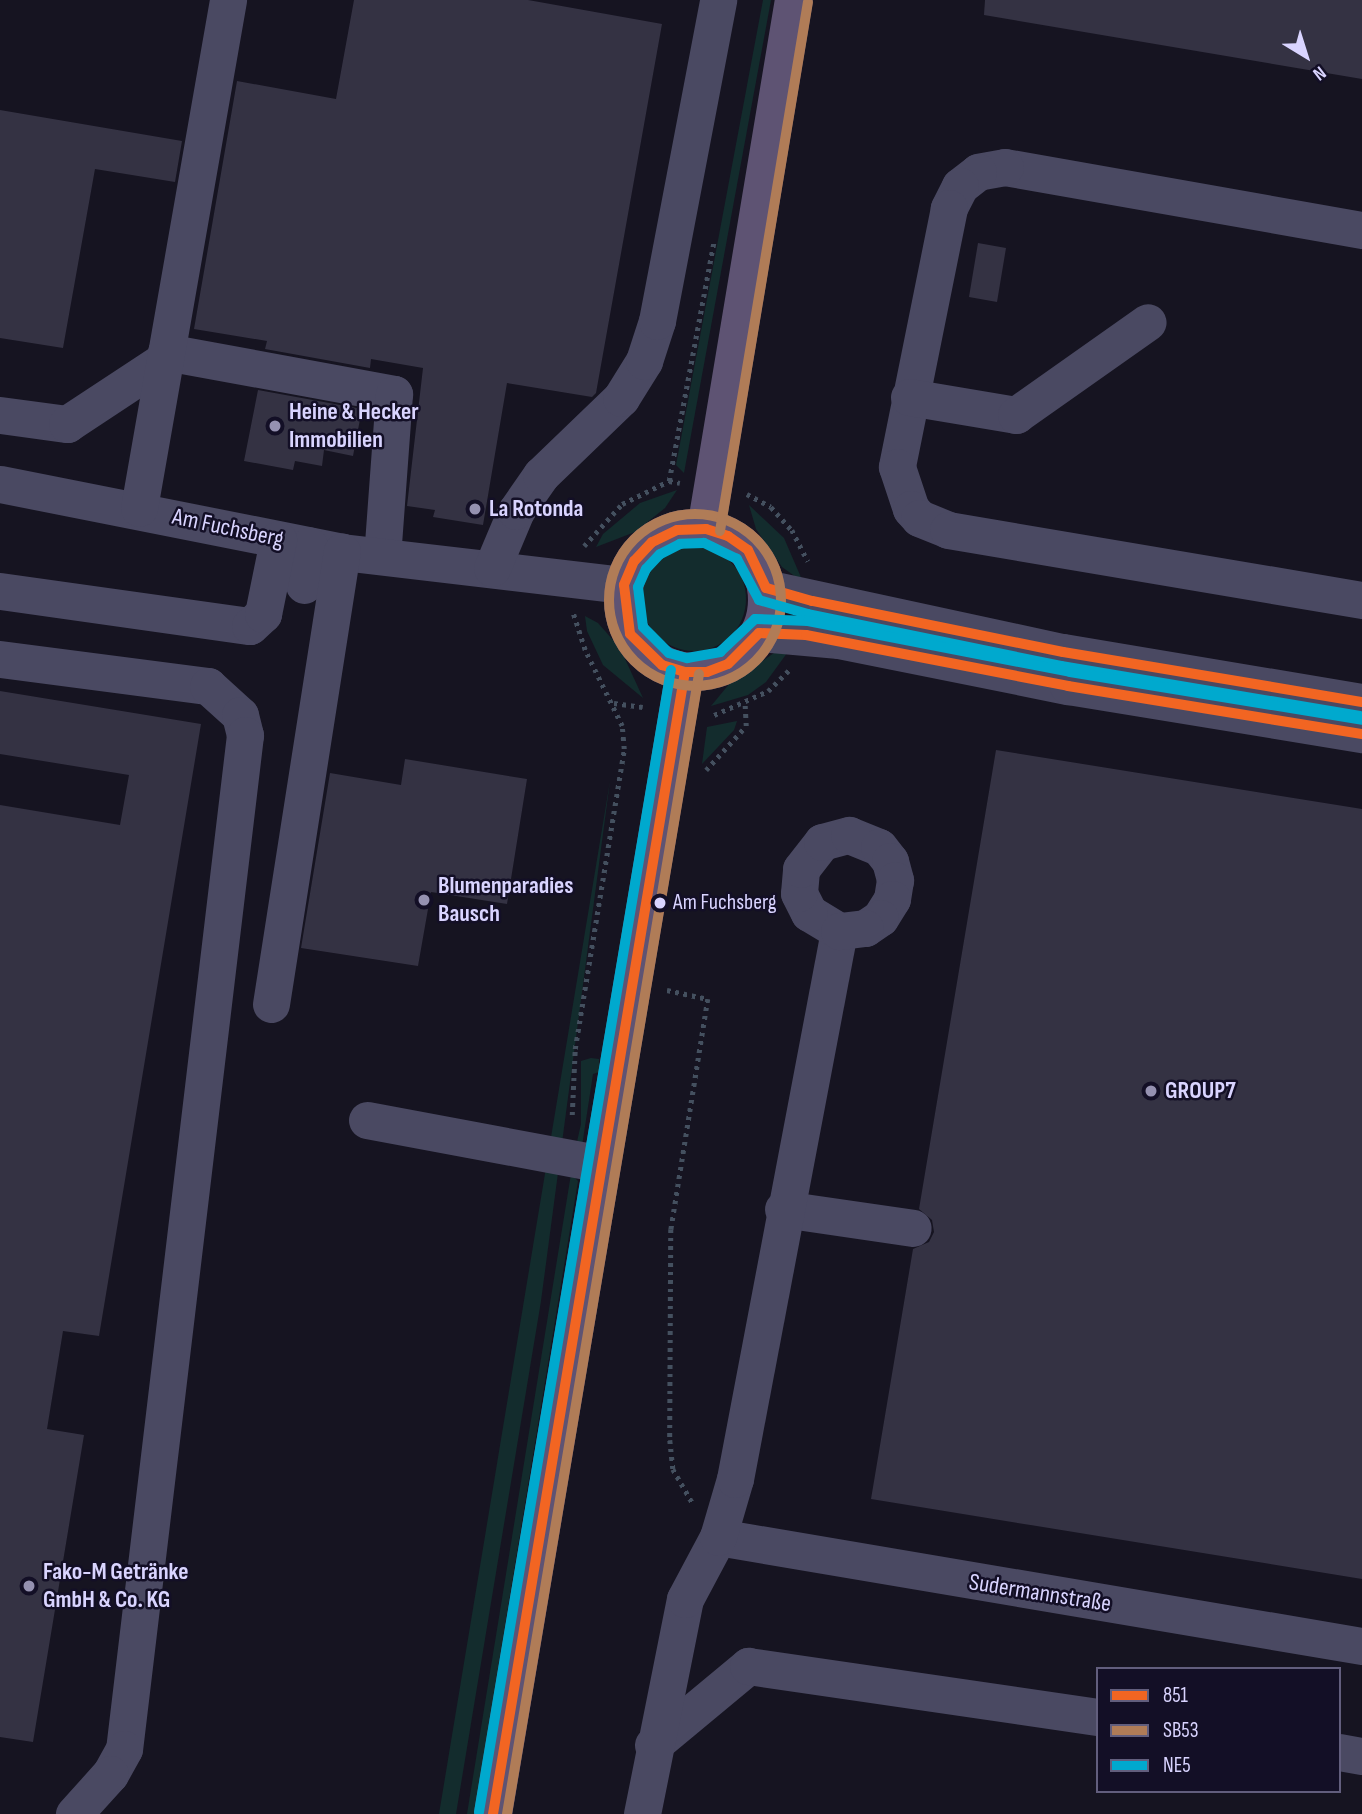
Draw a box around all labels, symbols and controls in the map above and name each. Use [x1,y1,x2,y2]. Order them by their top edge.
north arrow [1271,21,1341,91]
text: N [1308,61,1330,85]
place label: Heine & Hecker Immobilien [289,398,419,454]
marker: Heine & Hecker Immobilien [267,418,283,434]
place label: La Rotonda [489,495,583,523]
marker: La Rotonda [467,501,483,517]
street label: Am Fuchsberg [170,502,286,554]
place label: Blumenparadies Bausch [438,872,574,928]
place label: Am Fuchsberg [673,890,777,916]
marker: Blumenparadies Bausch [416,892,432,908]
marker: Am Fuchsberg [653,896,667,910]
place label: GROUP7 [1165,1077,1236,1105]
marker: GROUP7 [1143,1083,1159,1099]
place label: Fako-M Getränke GmbH & Co. KG [43,1558,189,1614]
street label: Sudermannstraße [967,1568,1113,1618]
marker: Fako-M Getränke GmbH & Co. KG [21,1578,37,1594]
legend [1096,1667,1341,1793]
text: 851 [1163,1683,1188,1708]
text: SB53 [1163,1718,1199,1743]
text: NE5 [1163,1753,1191,1778]

